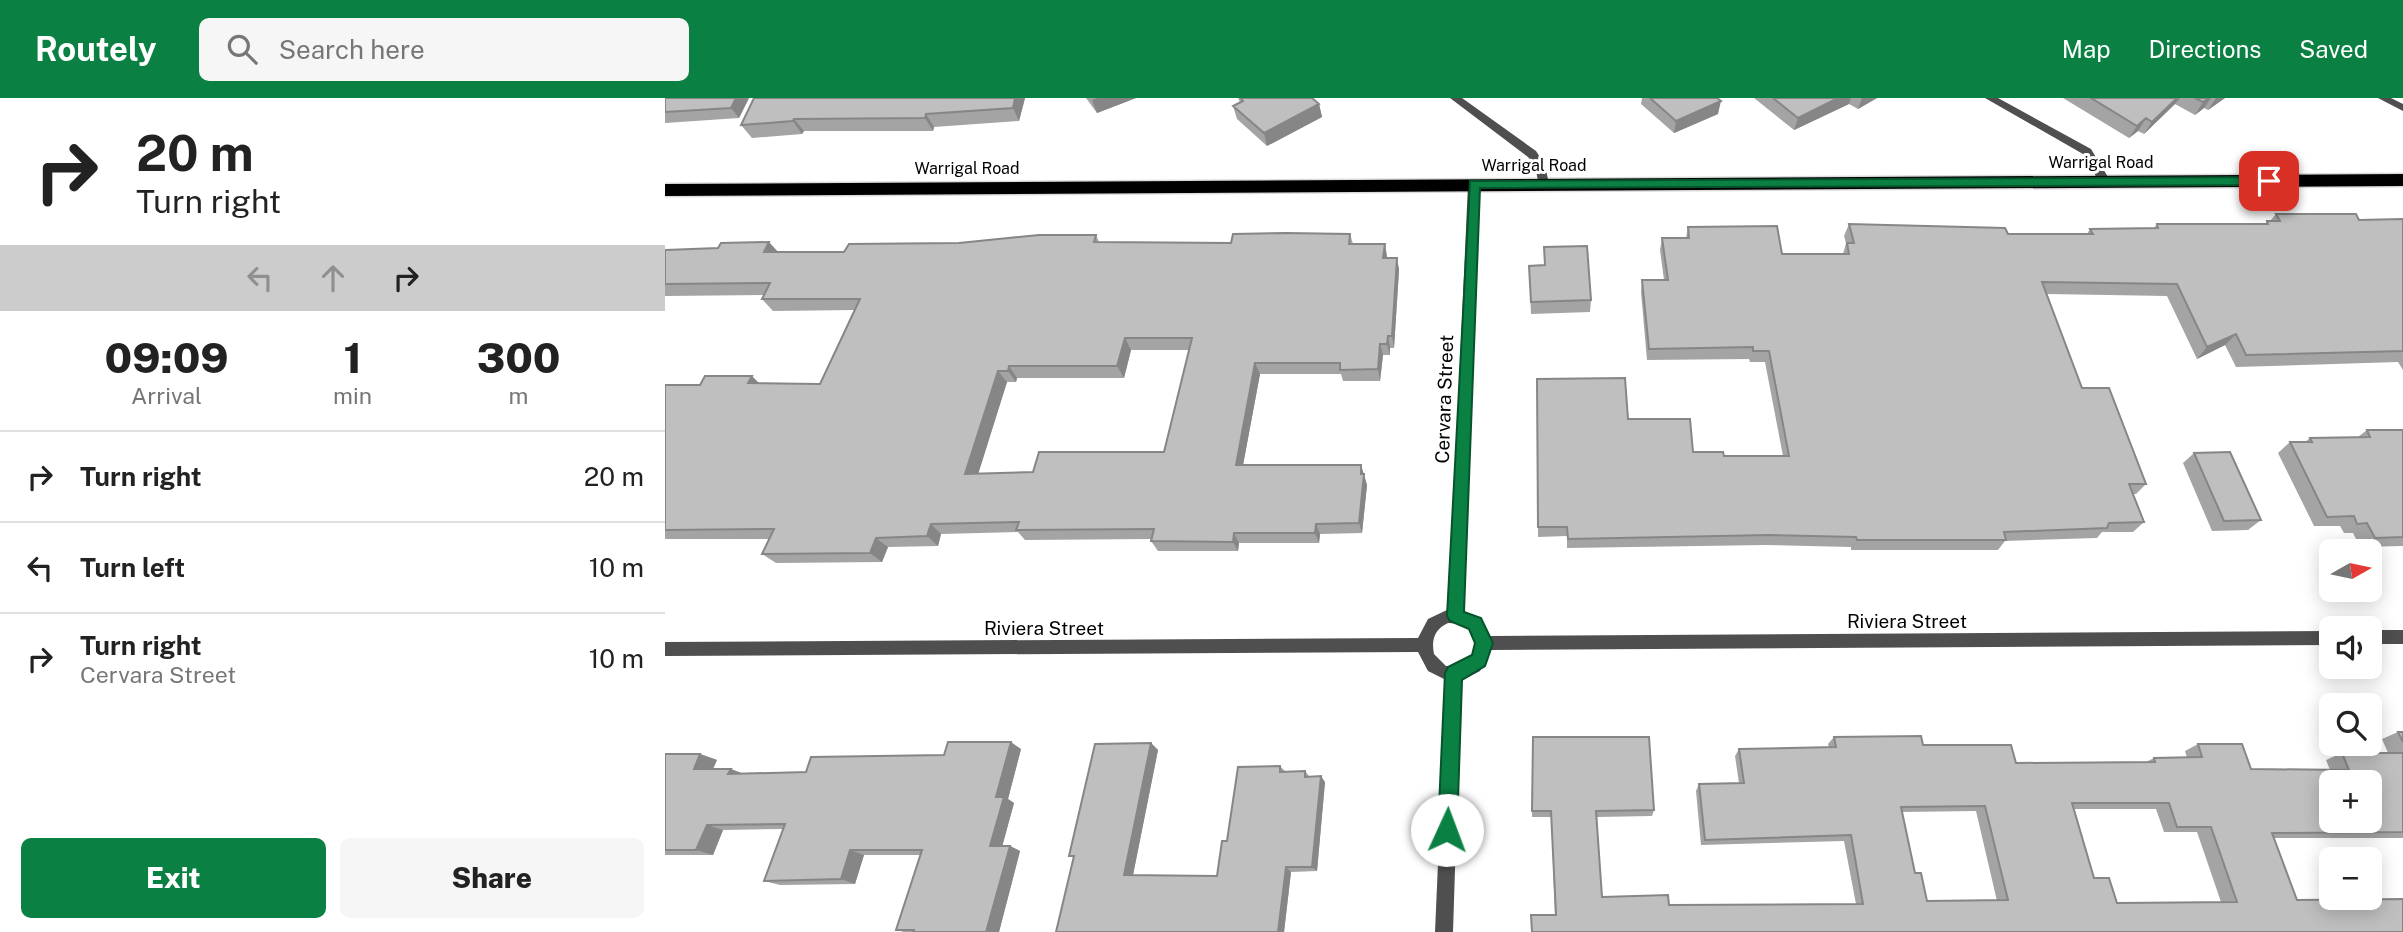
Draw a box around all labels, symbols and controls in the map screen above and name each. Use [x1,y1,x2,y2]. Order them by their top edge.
search box [199,18,689,81]
text: Routely [35,30,157,68]
icon: search [223,30,261,68]
text: Search here [279,34,425,65]
text: Map [2062,35,2111,63]
text: Directions [2149,35,2261,63]
text: Saved [2299,35,2368,63]
text: 20 m [136,124,254,182]
icon: right [21,126,112,217]
pin [2239,151,2299,211]
street label: Warrigal Road [2048,153,2154,172]
street label: Warrigal Road [1481,156,1587,175]
street label: Warrigal Road [914,159,1020,178]
icon: arrive [2250,162,2288,200]
text: Turn right [136,183,281,220]
icon: left [241,259,279,297]
icon: ahead [314,259,352,297]
icon: right [387,259,425,297]
text: 09:09 [105,333,229,382]
text: 1 [343,333,362,382]
text: 300 [477,333,560,382]
street label: Cervara Street [1431,334,1457,464]
text: Arrival [131,382,202,409]
text: min [333,382,372,409]
text: m [509,382,529,409]
icon: right [21,458,59,496]
text: Turn right [80,461,202,492]
text: 20 m [584,461,644,492]
north arrow [2319,539,2382,602]
map controls [2319,539,2382,910]
icon: left [21,549,59,587]
text: Turn left [80,552,185,583]
text: 10 m [589,552,644,583]
street label: Riviera Street [1847,610,1967,632]
button: sound [2319,616,2382,679]
street label: Riviera Street [984,617,1104,639]
text: Turn right [80,630,202,661]
icon: right [21,640,59,678]
text: 10 m [589,643,644,674]
text: Cervara Street [80,661,236,688]
button: search [2319,693,2382,756]
button: + [2319,770,2382,833]
position arrow [1410,793,1484,867]
button: Exit [21,838,326,918]
button: Share [340,838,644,918]
button: − [2319,847,2382,910]

